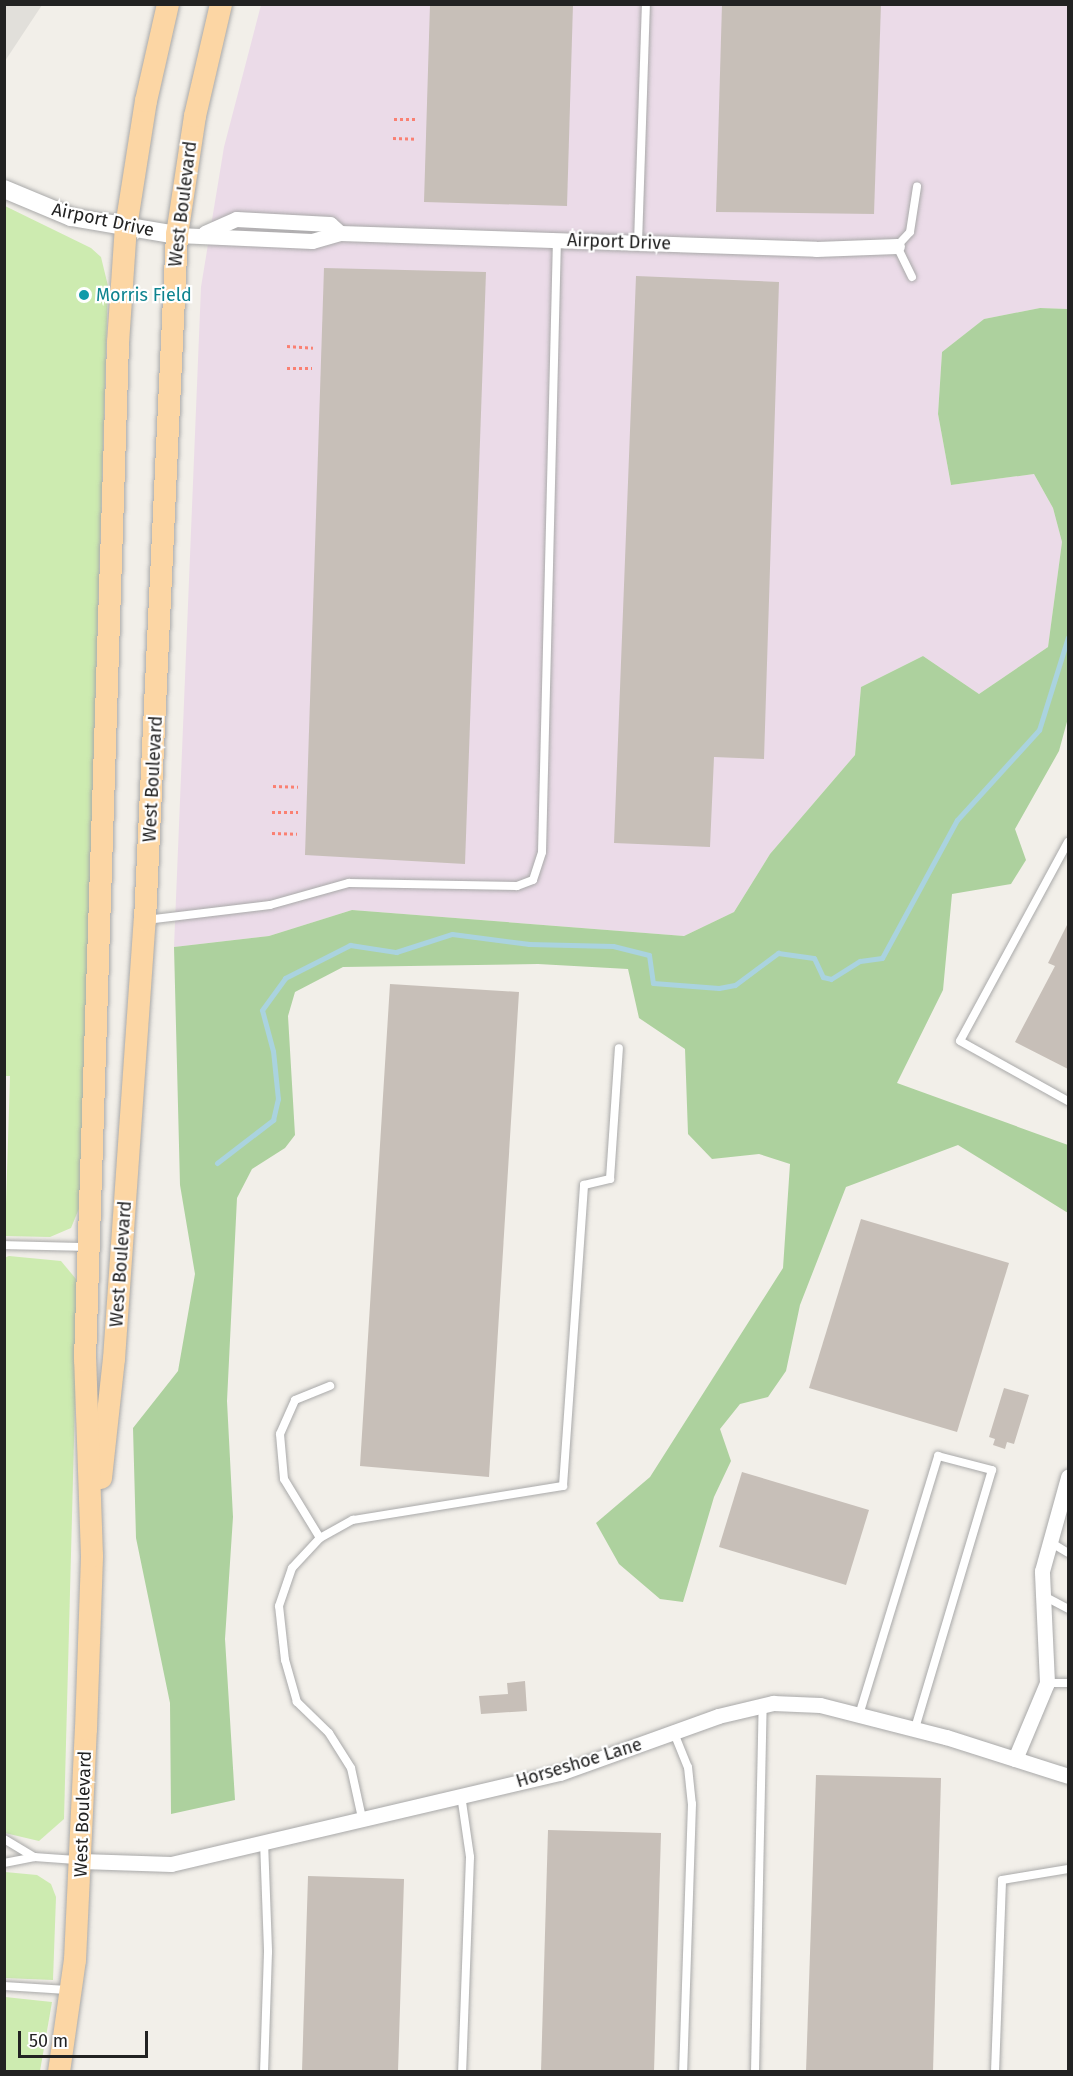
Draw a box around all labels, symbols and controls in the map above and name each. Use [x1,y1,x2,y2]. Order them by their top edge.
street label: West Boulevard [165,140,201,268]
street label: Airport Drive [50,199,156,241]
street label: Airport Drive [567,229,671,255]
place label: Morris Field [96,284,192,306]
marker: Morris Field [77,288,91,302]
street label: West Boulevard [139,715,167,843]
street label: West Boulevard [106,1200,136,1328]
street label: Horseshoe Lane [513,1734,645,1792]
street label: West Boulevard [70,1750,96,1878]
scale bar [21,2019,152,2057]
text: 50 m [29,2030,68,2052]

